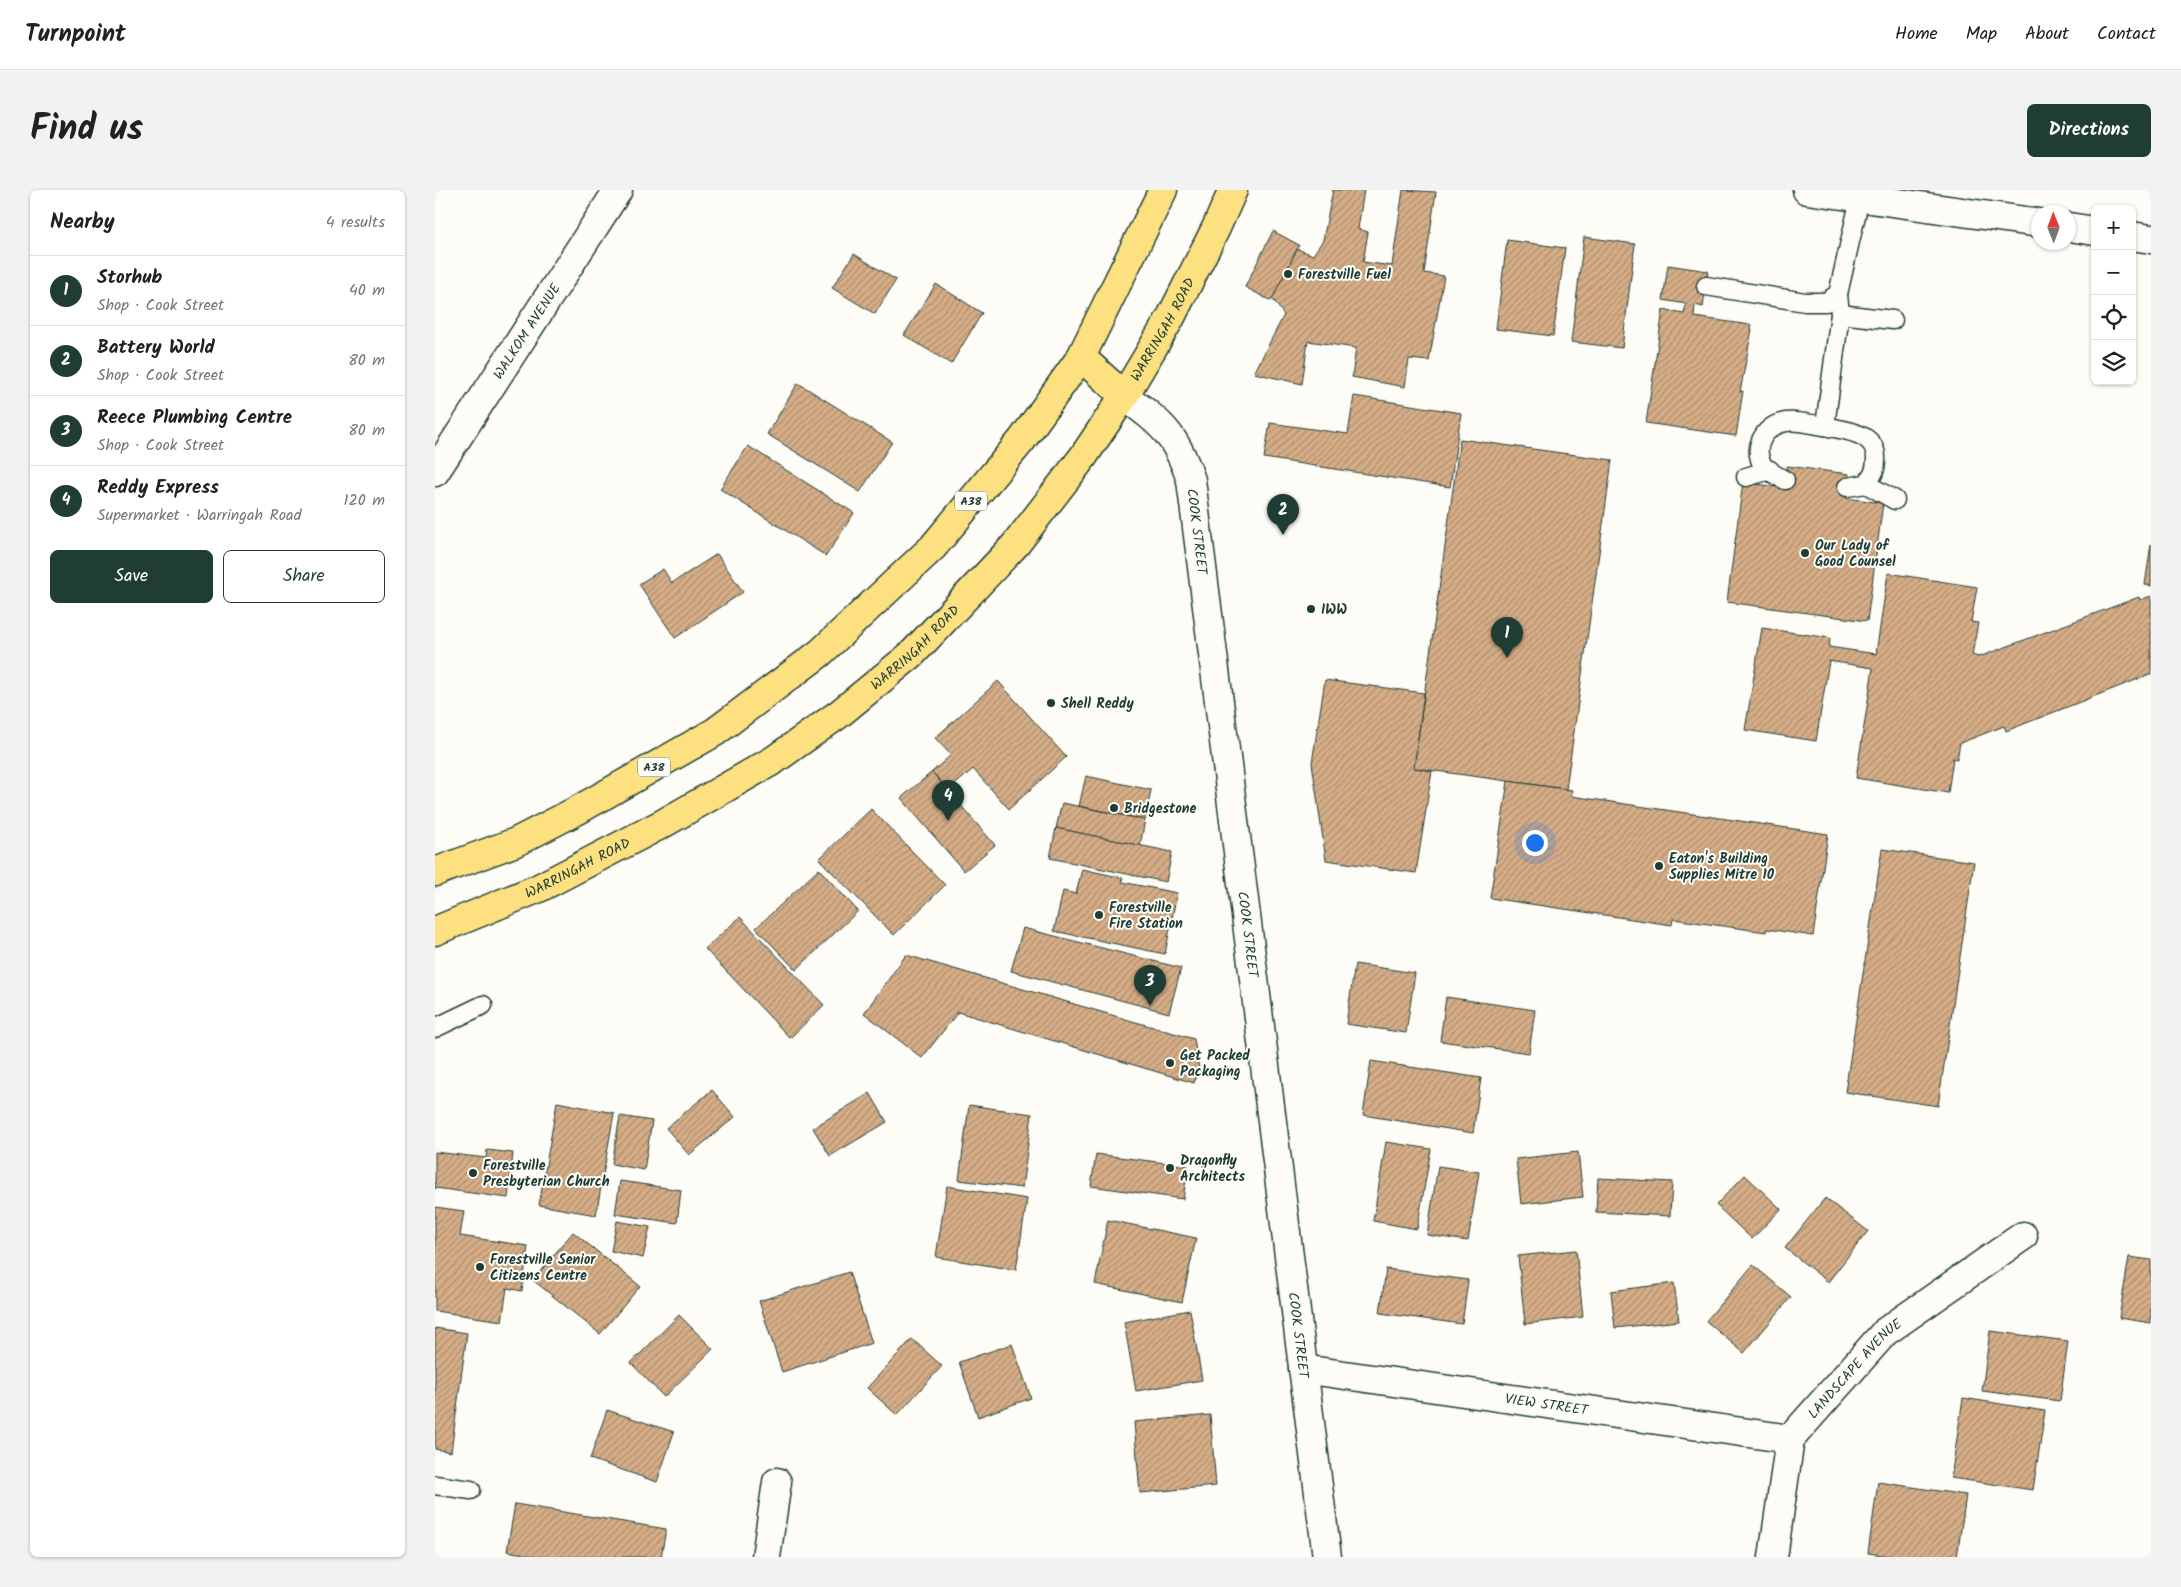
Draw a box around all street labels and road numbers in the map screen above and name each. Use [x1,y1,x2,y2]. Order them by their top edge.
street label: WARRINGAH ROAD [1125,274,1201,386]
street label: WALKOM AVENUE [488,278,567,384]
street label: COOK STREET [1180,487,1213,577]
road number: A38 [955,492,987,511]
street label: WARRINGAH ROAD [866,600,965,696]
road number: A38 [638,758,670,776]
street label: WARRINGAH ROAD [522,832,635,905]
street label: COOK STREET [1231,890,1264,980]
street label: COOK STREET [1282,1291,1315,1381]
street label: LANDSCAPE AVENUE [1803,1313,1907,1424]
street label: VIEW STREET [1503,1388,1591,1422]

